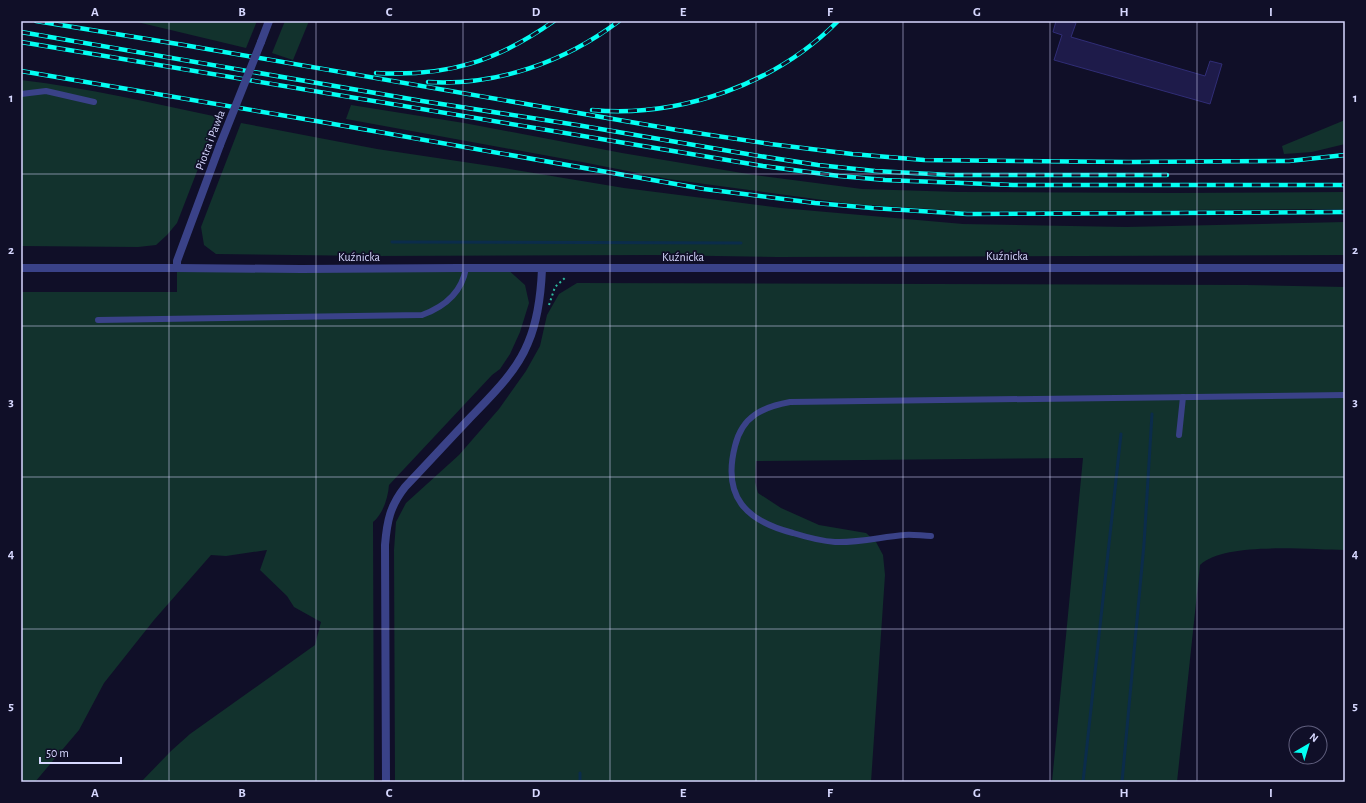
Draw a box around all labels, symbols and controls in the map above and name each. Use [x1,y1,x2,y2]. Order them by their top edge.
text: A [91,6,99,19]
text: B [238,6,246,19]
text: C [386,6,393,19]
text: D [532,6,541,19]
text: E [680,6,687,19]
text: F [827,6,834,19]
text: G [973,6,981,19]
text: H [1119,6,1129,19]
text: I [1269,6,1273,19]
text: 1 [9,92,13,105]
text: 1 [1353,92,1357,105]
street label: Piotra i Pawła [193,108,227,172]
text: 2 [8,244,14,257]
text: 2 [1352,244,1358,257]
street label: Kuźnicka [986,250,1028,262]
street label: Kuźnicka [338,251,380,263]
street label: Kuźnicka [662,251,704,263]
text: 3 [8,396,14,409]
text: 3 [1352,396,1358,409]
text: 4 [8,548,15,561]
text: 4 [1352,548,1359,561]
text: 5 [8,700,14,713]
text: 5 [1352,700,1358,713]
north arrow [1288,725,1328,765]
text: N [1307,731,1320,744]
scale bar [40,739,121,765]
text: 50 m [46,747,69,759]
text: A [91,787,99,800]
text: B [238,787,246,800]
text: C [386,787,393,800]
text: D [532,787,541,800]
text: E [680,787,687,800]
text: F [827,787,834,800]
text: G [973,787,981,800]
text: H [1119,787,1129,800]
text: I [1269,787,1273,800]

